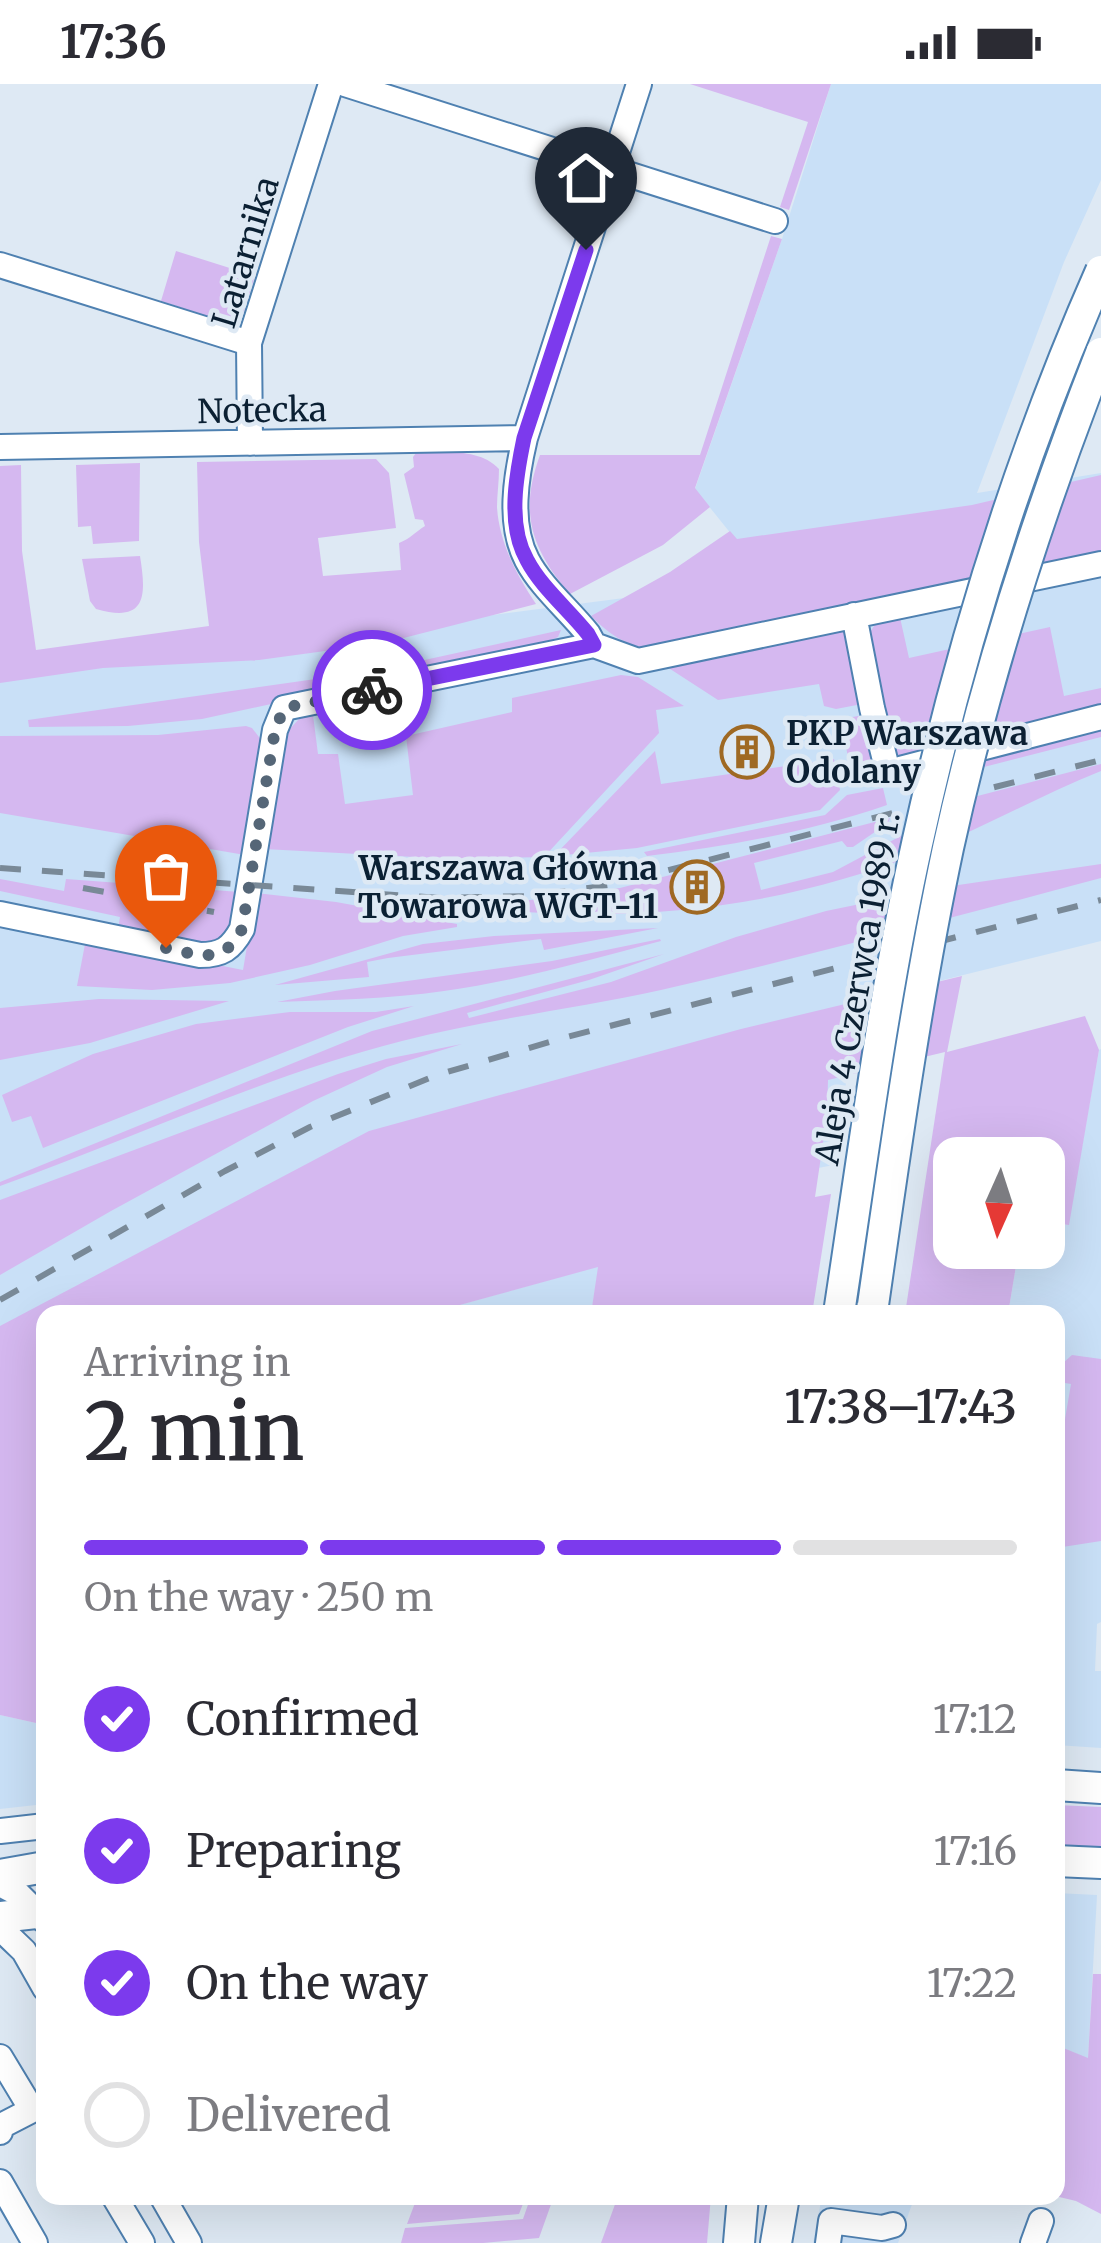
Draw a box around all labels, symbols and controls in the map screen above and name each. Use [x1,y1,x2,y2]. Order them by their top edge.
text: 17:36 [60,14,167,70]
pin [535,127,637,250]
icon: home [553,145,619,211]
street label: Latarnika [203,172,288,333]
street label: Notecka [197,389,327,432]
courier [312,630,432,750]
icon: bike [339,657,405,723]
place label: PKP Warszawa Odolany [786,713,1028,792]
building icon: PKP Warszawa Odolany [719,724,775,780]
street label: Aleja 4 Czerwca 1989 r. [806,808,909,1169]
pin [115,825,217,948]
icon: bag [133,843,199,909]
place label: Warszawa Główna Towarowa WGT-11 [358,848,658,927]
building icon: Warszawa Główna Towarowa WGT-11 [669,859,725,915]
north arrow [933,1137,1065,1269]
map controls [933,1137,1065,1269]
text: Arriving in [84,1338,291,1387]
text: 17:38–17:43 [784,1379,1017,1435]
text: 2 min [84,1383,304,1481]
text: On the way · 250 m [84,1573,434,1622]
icon: check [84,1686,150,1752]
text: Confirmed [186,1691,419,1747]
text: 17:12 [933,1695,1017,1744]
icon: check [84,1818,150,1884]
text: Preparing [186,1823,401,1879]
text: 17:16 [934,1827,1017,1876]
icon: check [84,1950,150,2016]
text: On the way [186,1955,428,2011]
text: 17:22 [927,1959,1017,2008]
text: Delivered [186,2087,391,2143]

